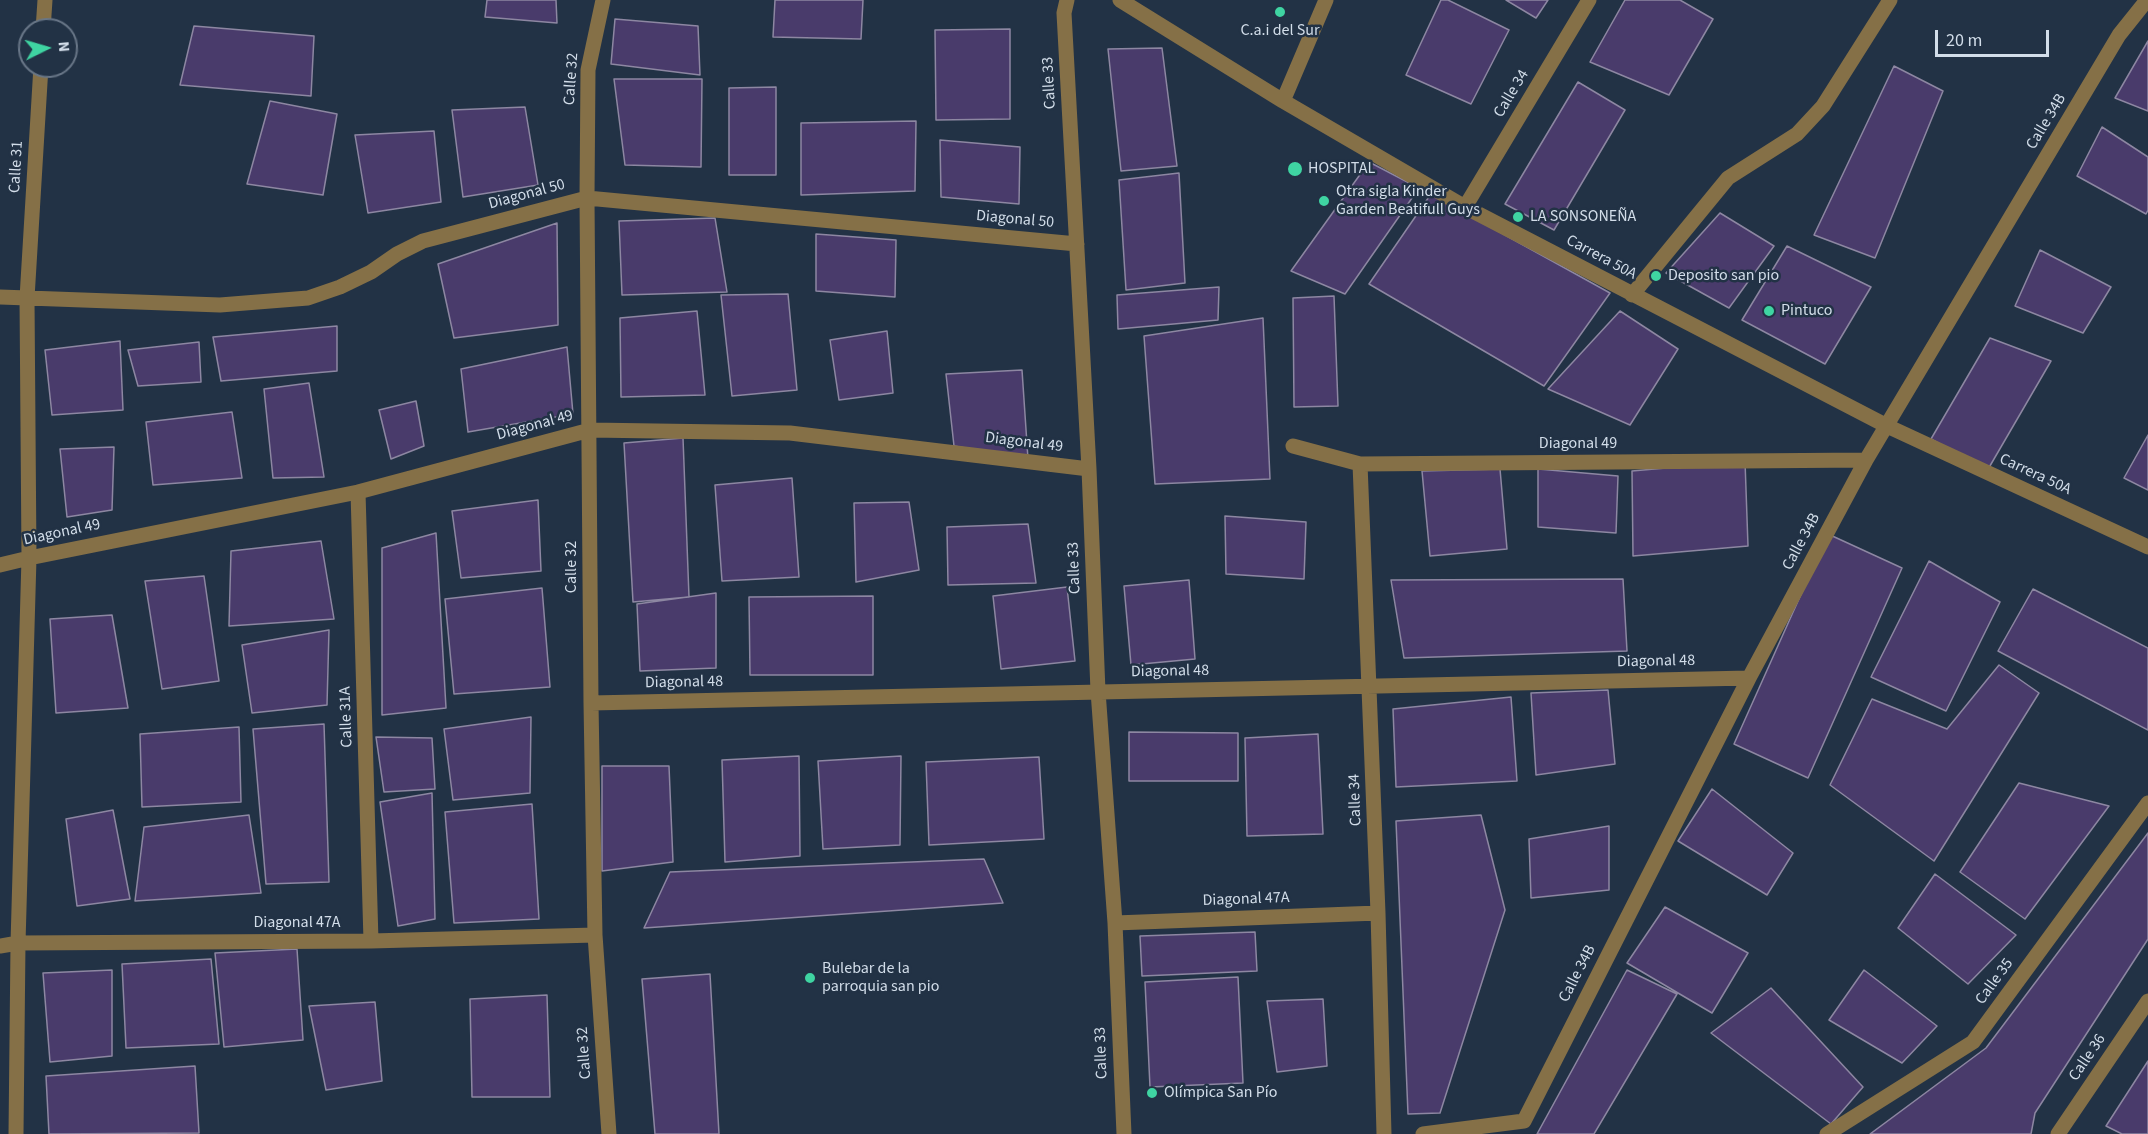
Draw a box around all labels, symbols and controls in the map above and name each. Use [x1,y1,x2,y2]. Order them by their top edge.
marker: C.a.i del Sur [1273,5,1287,19]
north arrow [18,18,78,78]
scale bar [1938,18,2052,56]
place label: C.a.i del Sur [1240,21,1320,41]
text: 20 m [1946,28,1982,53]
text: N [53,40,75,53]
street label: Calle 32 [561,52,583,106]
street label: Calle 33 [1039,56,1061,110]
street label: Calle 34 [1490,67,1534,121]
street label: Calle 34B [2023,91,2071,153]
street label: Calle 31 [6,140,28,194]
place label: HOSPITAL [1308,159,1375,179]
marker: HOSPITAL [1286,160,1304,178]
street label: Diagonal 50 [487,176,567,214]
place label: Otra sigla Kinder Garden Beatifull Guys [1336,182,1480,220]
marker: Otra sigla Kinder Garden Beatifull Guys [1317,194,1331,208]
street label: Diagonal 50 [975,207,1055,233]
place label: LA SONSONEÑA [1530,207,1636,227]
marker: LA SONSONEÑA [1511,210,1525,224]
street label: Carrera 50A [1562,231,1640,285]
place label: Deposito san pio [1668,266,1779,286]
marker: Deposito san pio [1649,269,1663,283]
place label: Pintuco [1781,301,1832,321]
marker: Pintuco [1762,304,1776,318]
street label: Diagonal 49 [495,407,575,445]
street label: Diagonal 49 [984,429,1064,457]
street label: Diagonal 49 [1539,434,1617,454]
street label: Carrera 50A [1996,450,2074,500]
street label: Calle 34B [1779,510,1825,574]
street label: Diagonal 49 [22,515,102,551]
street label: Calle 32 [562,541,582,593]
street label: Calle 33 [1064,541,1086,595]
street label: Diagonal 48 [1617,652,1695,672]
street label: Diagonal 48 [1131,662,1209,682]
street label: Diagonal 48 [645,673,723,693]
street label: Calle 31A [336,686,358,748]
street label: Calle 34 [1345,773,1367,827]
street label: Diagonal 47A [1202,889,1290,911]
street label: Diagonal 47A [253,913,341,933]
street label: Calle 34B [1555,942,1601,1006]
street label: Calle 35 [1972,955,2018,1009]
place label: Bulebar de la parroquia san pio [822,959,939,997]
marker: Bulebar de la parroquia san pio [803,971,817,985]
street label: Calle 32 [574,1026,596,1080]
street label: Calle 33 [1091,1026,1113,1080]
street label: Calle 36 [2065,1031,2111,1085]
place label: Olímpica San Pío [1164,1083,1277,1103]
marker: Olímpica San Pío [1145,1086,1159,1100]

